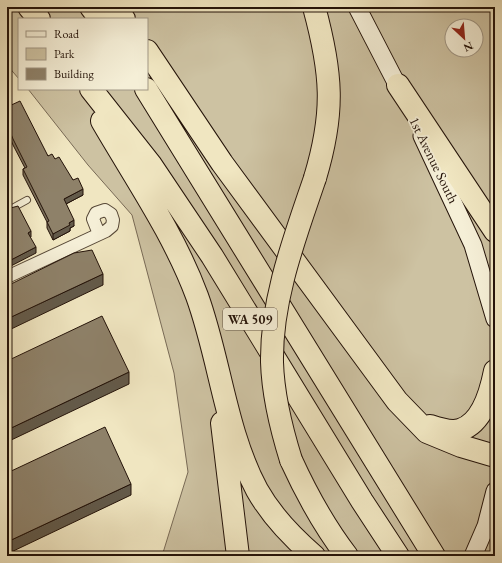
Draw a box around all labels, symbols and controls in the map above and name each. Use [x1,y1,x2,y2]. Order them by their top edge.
legend [18,18,148,90]
north arrow [444,18,484,58]
text: Road [54,26,80,42]
text: N [461,39,475,55]
text: Park [54,46,75,62]
text: Building [54,66,95,82]
street label: 1st Avenue South [405,114,463,206]
road number: WA 509 [223,308,277,330]

